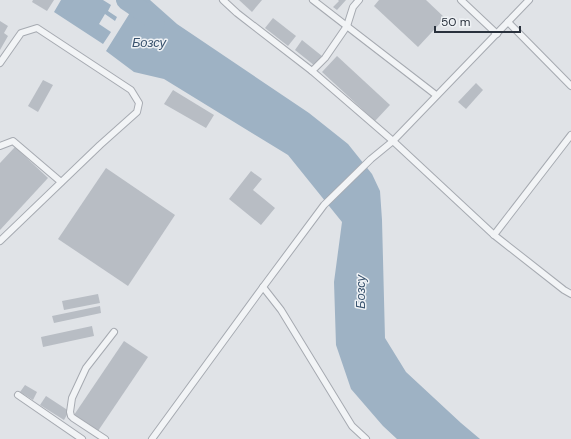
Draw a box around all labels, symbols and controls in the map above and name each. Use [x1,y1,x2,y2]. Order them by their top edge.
scale bar [435,8,520,34]
text: 50 m [441,14,470,30]
water label: Бозсу [132,34,168,51]
water label: Бозсу [352,273,369,309]

